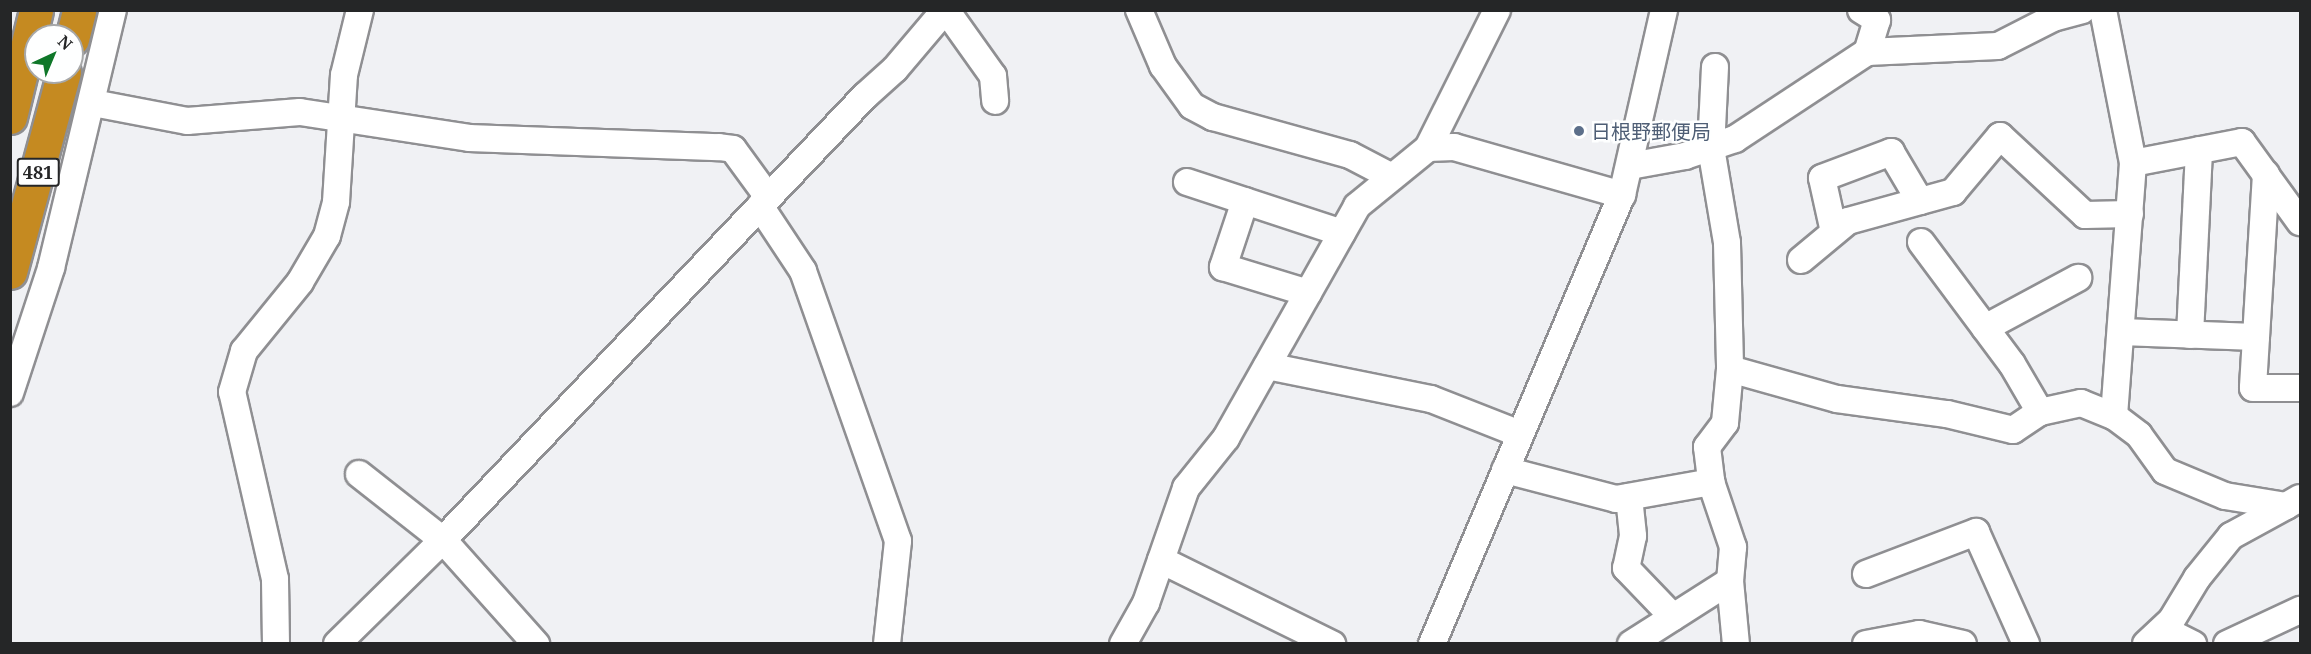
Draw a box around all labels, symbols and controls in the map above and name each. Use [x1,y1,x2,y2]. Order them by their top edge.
north arrow [24,24,84,84]
text: N [53,30,77,55]
place label: 日根野郵便局 [1591,119,1711,143]
marker: 日根野郵便局 [1572,124,1586,138]
road number: 481 [15,157,60,187]

